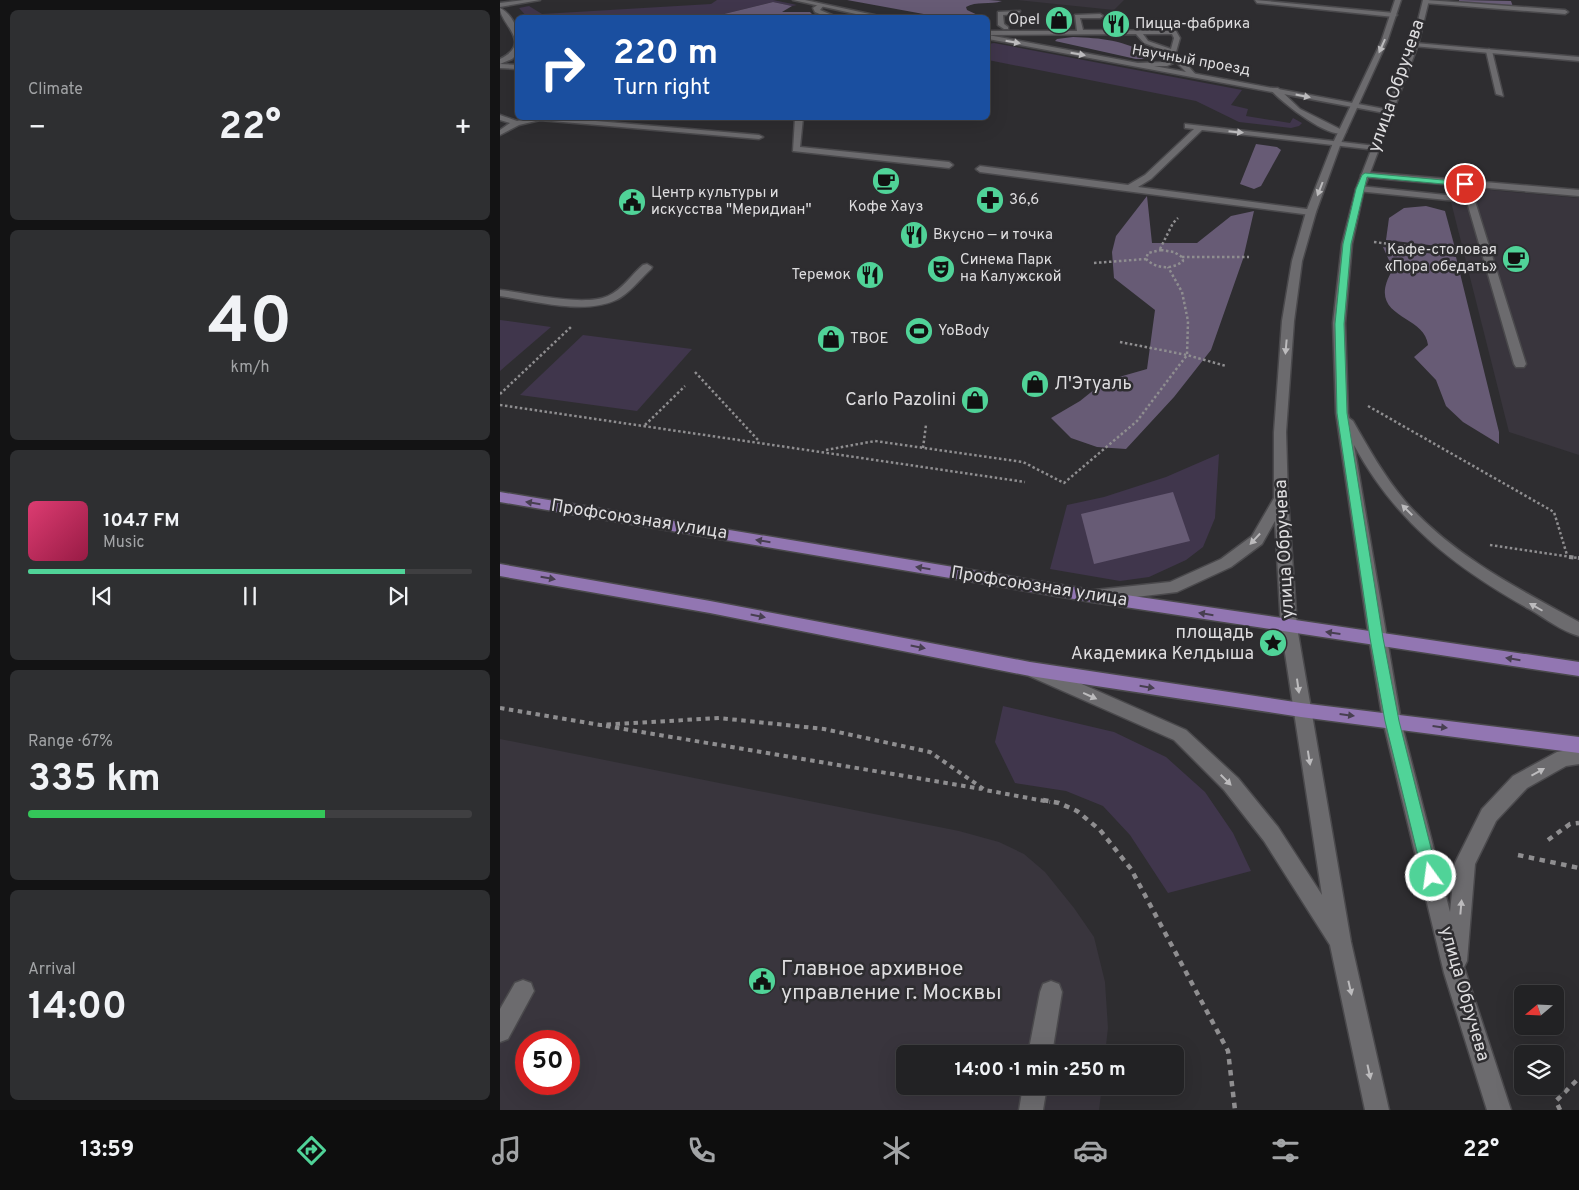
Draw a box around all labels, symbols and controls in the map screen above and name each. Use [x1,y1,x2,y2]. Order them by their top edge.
shop icon: Opel [1044,5,1074,35]
restaurant icon: Пицца-фабрика [1101,9,1131,39]
place label: Opel [1008,11,1040,30]
place label: Пицца-фабрика [1135,15,1250,34]
street label: улица Обручева [1363,16,1431,156]
text: 220 m [613,32,718,76]
icon: right [530,35,595,100]
one-way arrow [1005,39,1021,47]
one-way arrow [1378,39,1386,53]
street label: Научный проезд [1130,41,1252,81]
one-way arrow [1070,50,1086,58]
text: Turn right [613,75,710,102]
text: Climate [28,80,83,100]
one-way arrow [1295,92,1311,100]
text: 22° [219,104,281,153]
text: − [28,111,46,147]
text: + [454,111,472,147]
one-way arrow [1228,128,1244,136]
pin [1444,163,1486,205]
cafe icon: Кофе Хауз [871,166,901,196]
icon: arrive [1451,170,1479,198]
one-way arrow [1316,181,1323,196]
place label: Центр культуры и искусства "Меридиан" [651,184,811,220]
pharmacy icon: 36,6 [975,185,1005,215]
public building icon: Центр культуры и искусства "Меридиан" [617,187,647,217]
place label: 36,6 [1009,191,1039,210]
place label: Кофе Хауз [849,198,923,217]
restaurant icon: Вкусно — и точка [899,220,929,250]
place label: Вкусно — и точка [933,226,1053,245]
place label: Кафе-столовая «Пора обедать» [1385,241,1497,277]
cafe icon: Кафе-столовая «Пора обедать» [1501,244,1531,274]
place label: Синема Парк на Калужской [960,251,1061,287]
theatre icon: Синема Парк на Калужской [926,254,956,284]
restaurant icon: Теремок [855,260,885,290]
place label: Теремок [791,266,851,285]
text: 40 [208,284,292,366]
sports icon: YoBody [904,316,934,346]
place label: YoBody [938,322,990,341]
shop icon: ТВОЕ [816,324,846,354]
place label: ТВОЕ [850,330,888,349]
one-way arrow [1282,339,1290,355]
text: km/h [231,358,269,378]
shop icon: Л'Этуаль [1020,369,1050,399]
place label: Л'Этуаль [1054,373,1132,396]
shop icon: Carlo Pazolini [960,385,990,415]
place label: Carlo Pazolini [845,389,956,412]
street label: улица Обручева [1270,479,1300,619]
street label: Профсоюзная улица [549,495,729,545]
one-way arrow [524,498,540,506]
one-way arrow [1401,504,1413,516]
text: 104.7 FM [103,509,180,533]
text: Music [103,533,144,553]
one-way arrow [1249,533,1261,545]
one-way arrow [754,537,770,545]
street label: Профсоюзная улица [949,562,1129,612]
one-way arrow [915,563,931,571]
one-way arrow [540,575,556,583]
icon: previous [88,582,116,610]
icon: pause [236,582,264,610]
icon: next [384,582,412,610]
one-way arrow [1529,602,1543,611]
one-way arrow [1198,609,1214,617]
one-way arrow [751,612,766,620]
place label: площадь Академика Келдыша [1071,622,1254,666]
place icon: площадь Академика Келдыша [1258,628,1288,658]
one-way arrow [1325,628,1341,636]
one-way arrow [910,643,925,651]
one-way arrow [1505,655,1521,663]
one-way arrow [1294,678,1302,694]
one-way arrow [1139,683,1155,691]
one-way arrow [1083,692,1097,700]
one-way arrow [1339,711,1355,719]
one-way arrow [1433,723,1449,731]
text: Range · 67% [28,732,113,752]
one-way arrow [1306,751,1314,767]
text: 335 km [28,756,161,805]
one-way arrow [1531,768,1544,777]
one-way arrow [1220,774,1232,786]
position arrow [1404,849,1456,901]
one-way arrow [1457,898,1465,914]
street label: улица Обручева [1434,924,1494,1064]
place label: Главное архивное управление г. Москвы [781,956,1002,1007]
text: Arrival [28,960,76,980]
public building icon: Главное архивное управление г. Москвы [747,966,777,996]
one-way arrow [1346,980,1354,995]
text: 14:00 [28,984,127,1033]
north arrow [1514,985,1564,1035]
map controls [1514,985,1564,1095]
speed limit sign: 50 [515,1030,580,1095]
button: layers [1514,1045,1564,1095]
text: 14:00 · 1 min · 250 m [954,1058,1126,1082]
one-way arrow [1365,1064,1373,1079]
icon: directions [294,1133,329,1168]
icon: music [489,1133,524,1168]
icon: phone [684,1133,719,1168]
icon: climate [879,1133,914,1168]
icon: car [1073,1133,1108,1168]
icon: filters [1268,1133,1303,1168]
text: 13:59 [80,1137,134,1164]
text: 22° [1463,1137,1499,1164]

